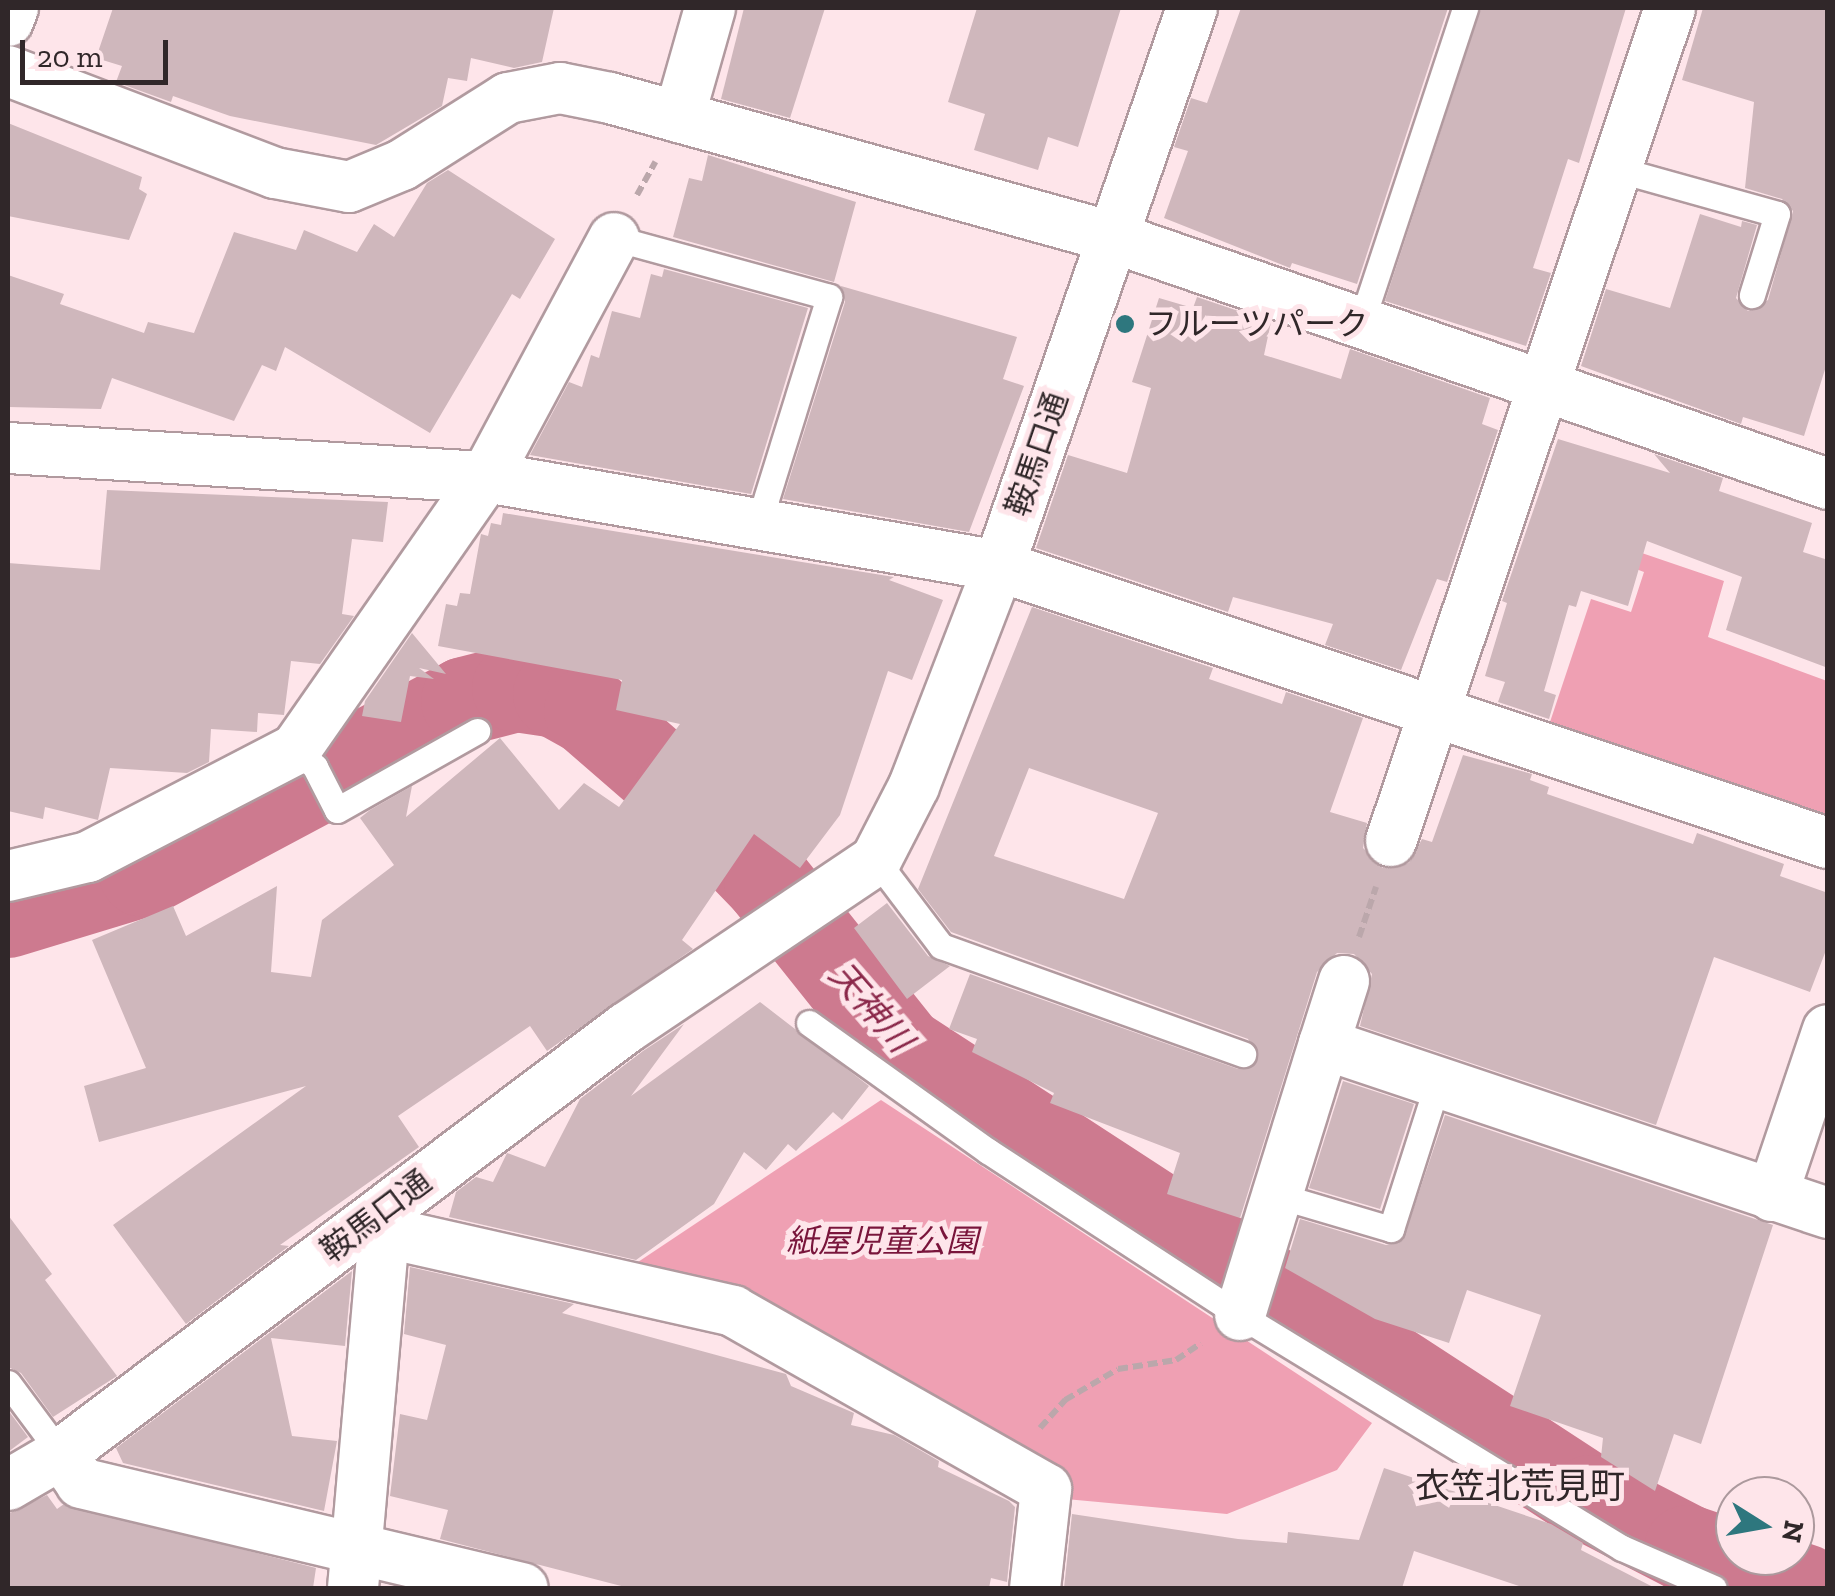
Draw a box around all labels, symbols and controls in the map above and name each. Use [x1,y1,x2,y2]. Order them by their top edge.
scale bar [25,20,172,82]
text: 20 m [37,39,102,75]
place label: フルーツパーク [1145,305,1369,343]
marker: フルーツパーク [1114,313,1136,335]
street label: 鞍馬口通 [998,387,1076,521]
water label: 天神川 [821,954,921,1060]
street label: 鞍馬口通 [313,1162,439,1270]
park label: 紙屋児童公園 [786,1222,978,1260]
district label: 衣笠北荒見町 [1415,1465,1625,1507]
north arrow [1715,1476,1815,1576]
text: N [1775,1518,1811,1545]

